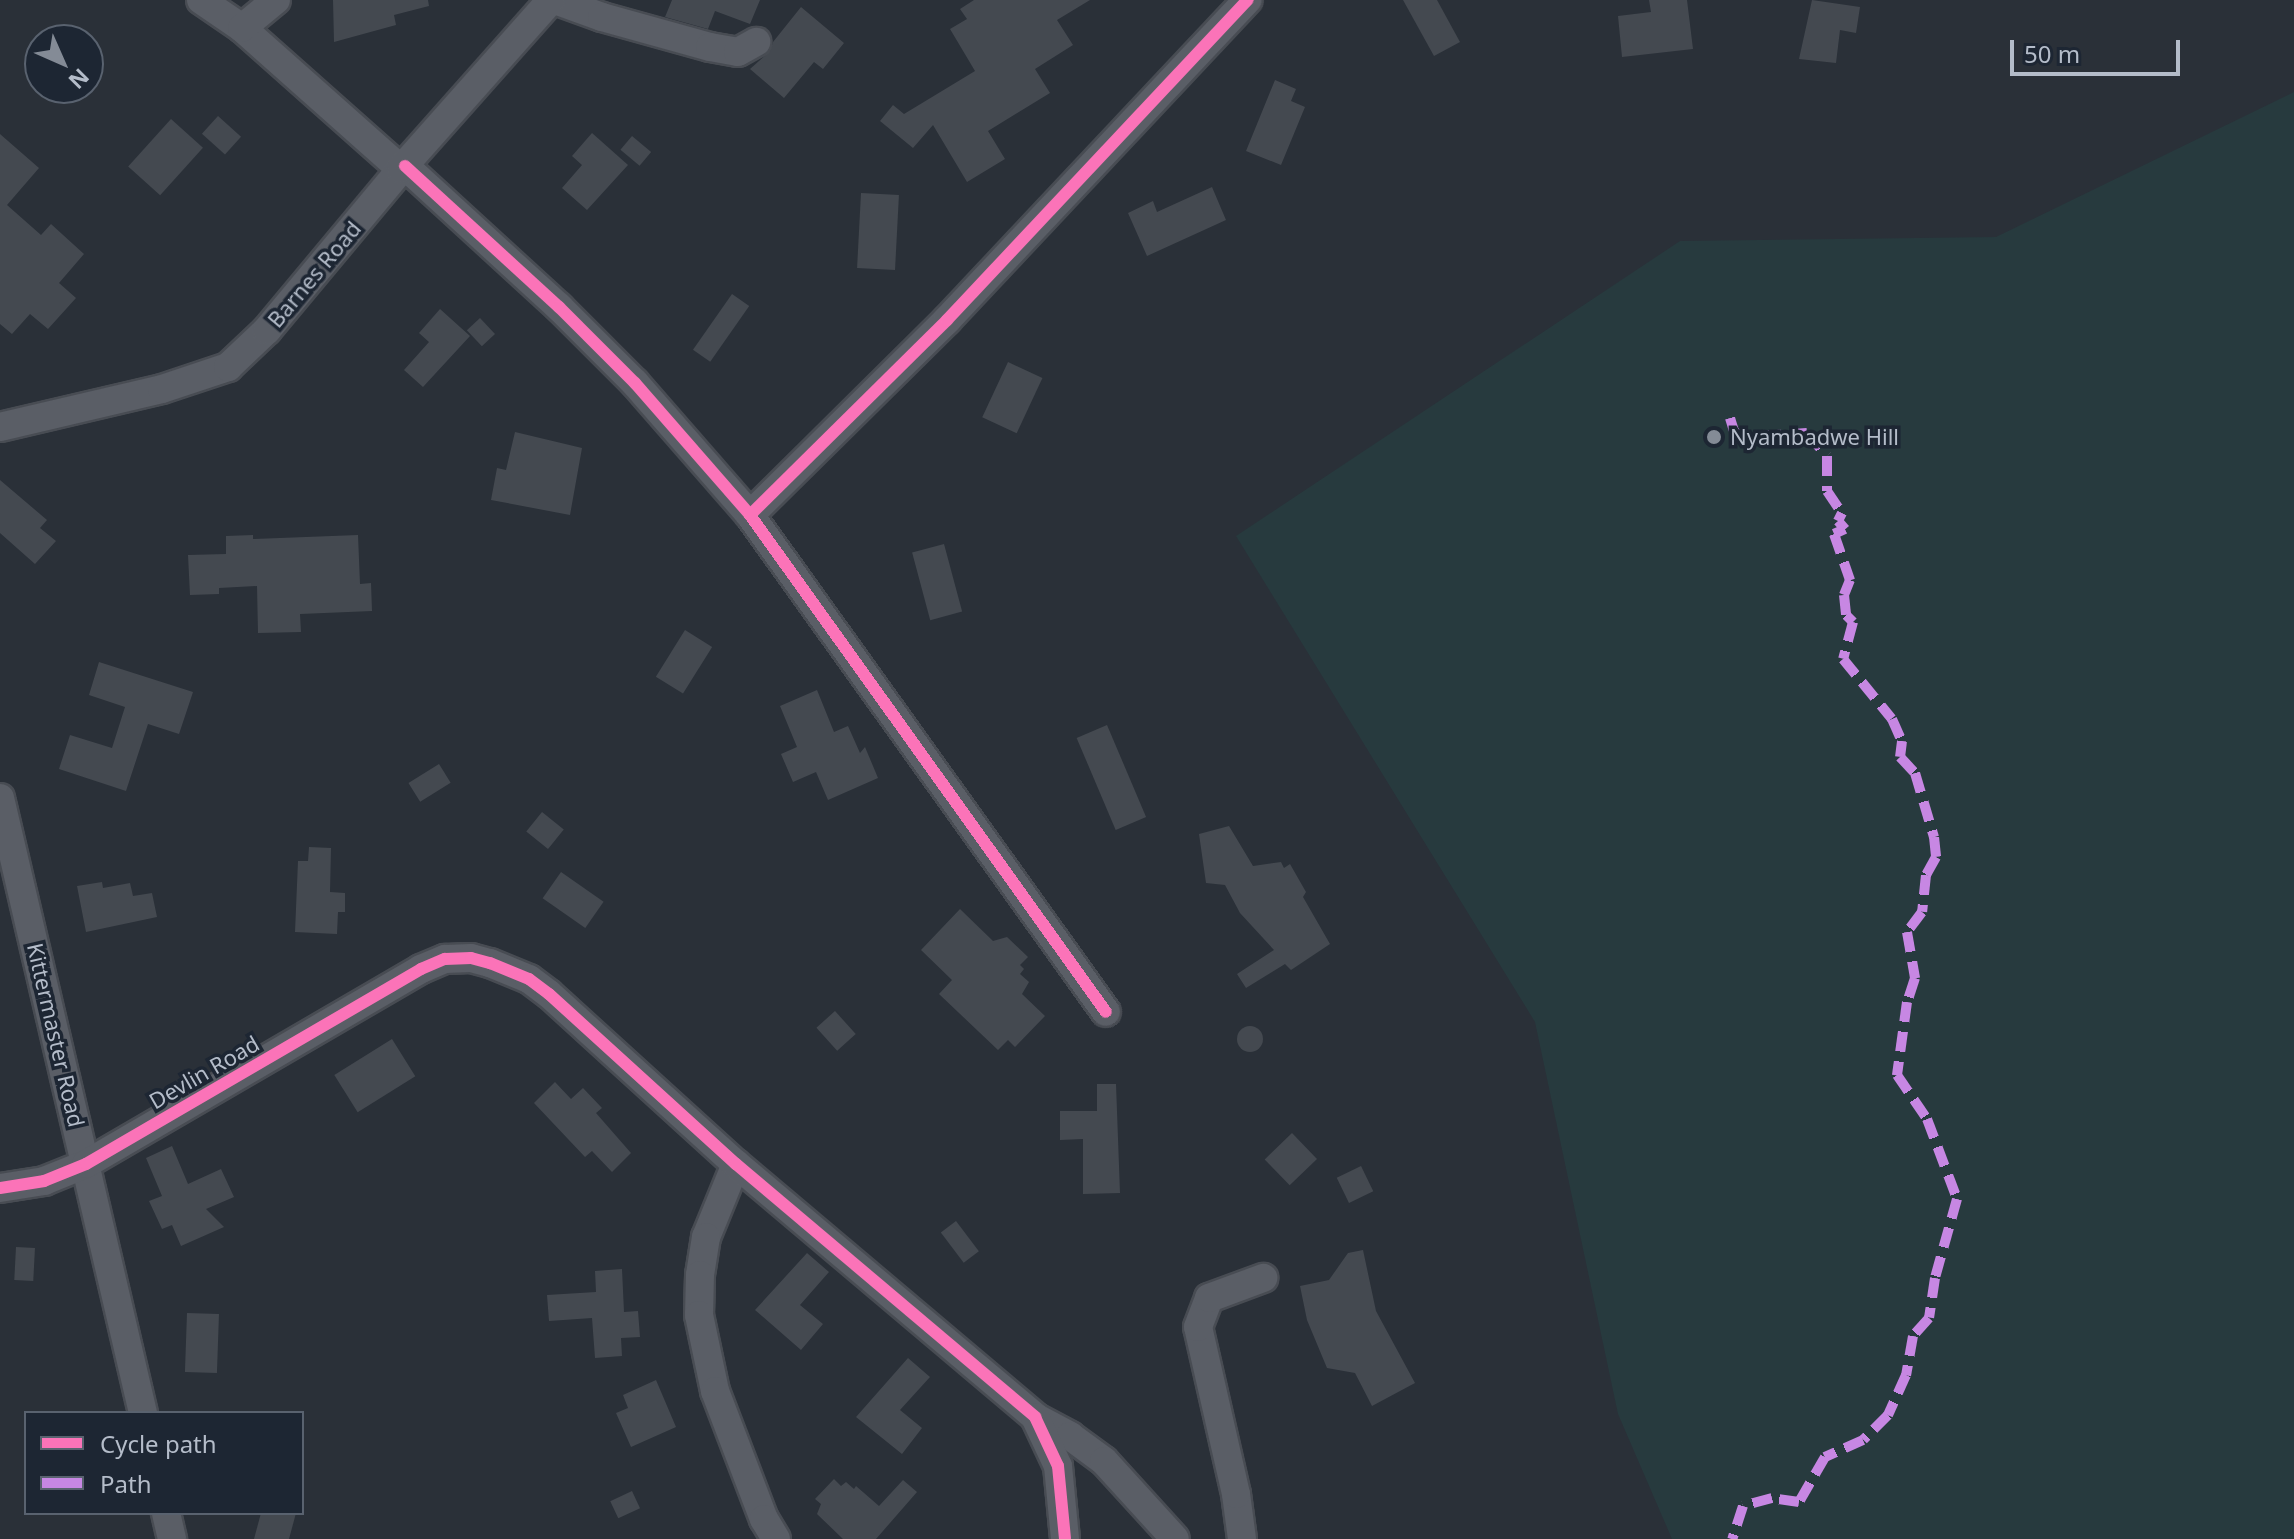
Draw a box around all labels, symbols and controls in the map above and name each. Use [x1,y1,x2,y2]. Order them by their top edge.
north arrow [24,24,104,104]
scale bar [2014,24,2184,74]
text: 50 m [2024,37,2080,70]
text: N [63,63,96,96]
street label: Barnes Road [262,215,366,333]
place label: Nyambadwe Hill [1730,424,1899,450]
marker: Nyambadwe Hill [1705,428,1723,446]
street label: Kittermaster Road [22,940,90,1130]
street label: Devlin Road [144,1030,264,1114]
legend [24,1411,304,1515]
text: Cycle path [100,1427,217,1460]
text: Path [100,1467,151,1500]

